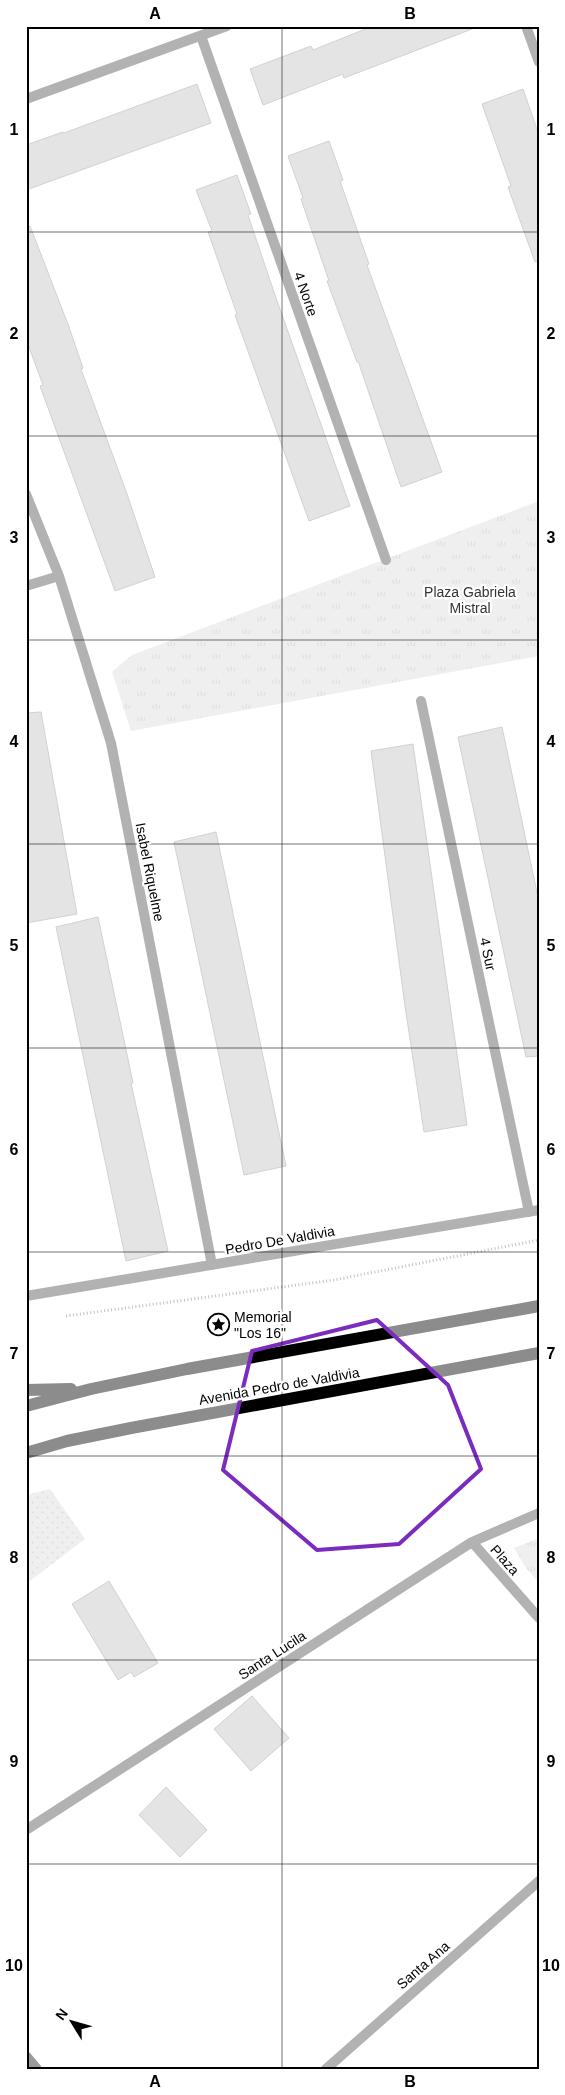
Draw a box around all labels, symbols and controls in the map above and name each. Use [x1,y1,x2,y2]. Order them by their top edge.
text: A [149,5,161,22]
text: B [404,5,416,22]
text: 1 [10,121,19,138]
text: 1 [547,121,556,138]
street label: 4 Norte [291,270,321,319]
text: 2 [10,325,19,342]
text: 2 [547,325,556,342]
text: 3 [10,529,19,546]
text: 3 [547,529,556,546]
park label: Plaza Gabriela Mistral [424,584,516,616]
text: 4 [10,733,19,750]
text: 4 [547,733,556,750]
street label: Isabel Riquelme [133,821,167,923]
street label: 4 Sur [477,936,499,972]
text: 5 [10,937,19,954]
text: 5 [547,937,556,954]
text: 6 [10,1141,19,1158]
text: 6 [547,1141,556,1158]
street label: Pedro De Valdivia [224,1222,336,1258]
place label: Memorial "Los 16" [234,1309,292,1341]
place icon: Memorial "Los 16" [206,1313,230,1337]
text: 7 [10,1345,19,1362]
text: 7 [547,1345,556,1362]
street label: Avenida Pedro de Valdivia [197,1364,361,1408]
street label: Plaza [487,1542,523,1579]
text: 8 [10,1549,19,1566]
text: 8 [547,1549,556,1566]
street label: Santa Lucila [235,1627,309,1683]
text: 9 [10,1753,19,1770]
text: 9 [547,1753,556,1770]
street label: Santa Ana [393,1938,453,1992]
text: 10 [5,1957,23,1974]
text: 10 [542,1957,560,1974]
north arrow [48,1998,98,2048]
text: N [52,2005,71,2023]
text: A [149,2073,161,2090]
text: B [404,2073,416,2090]

